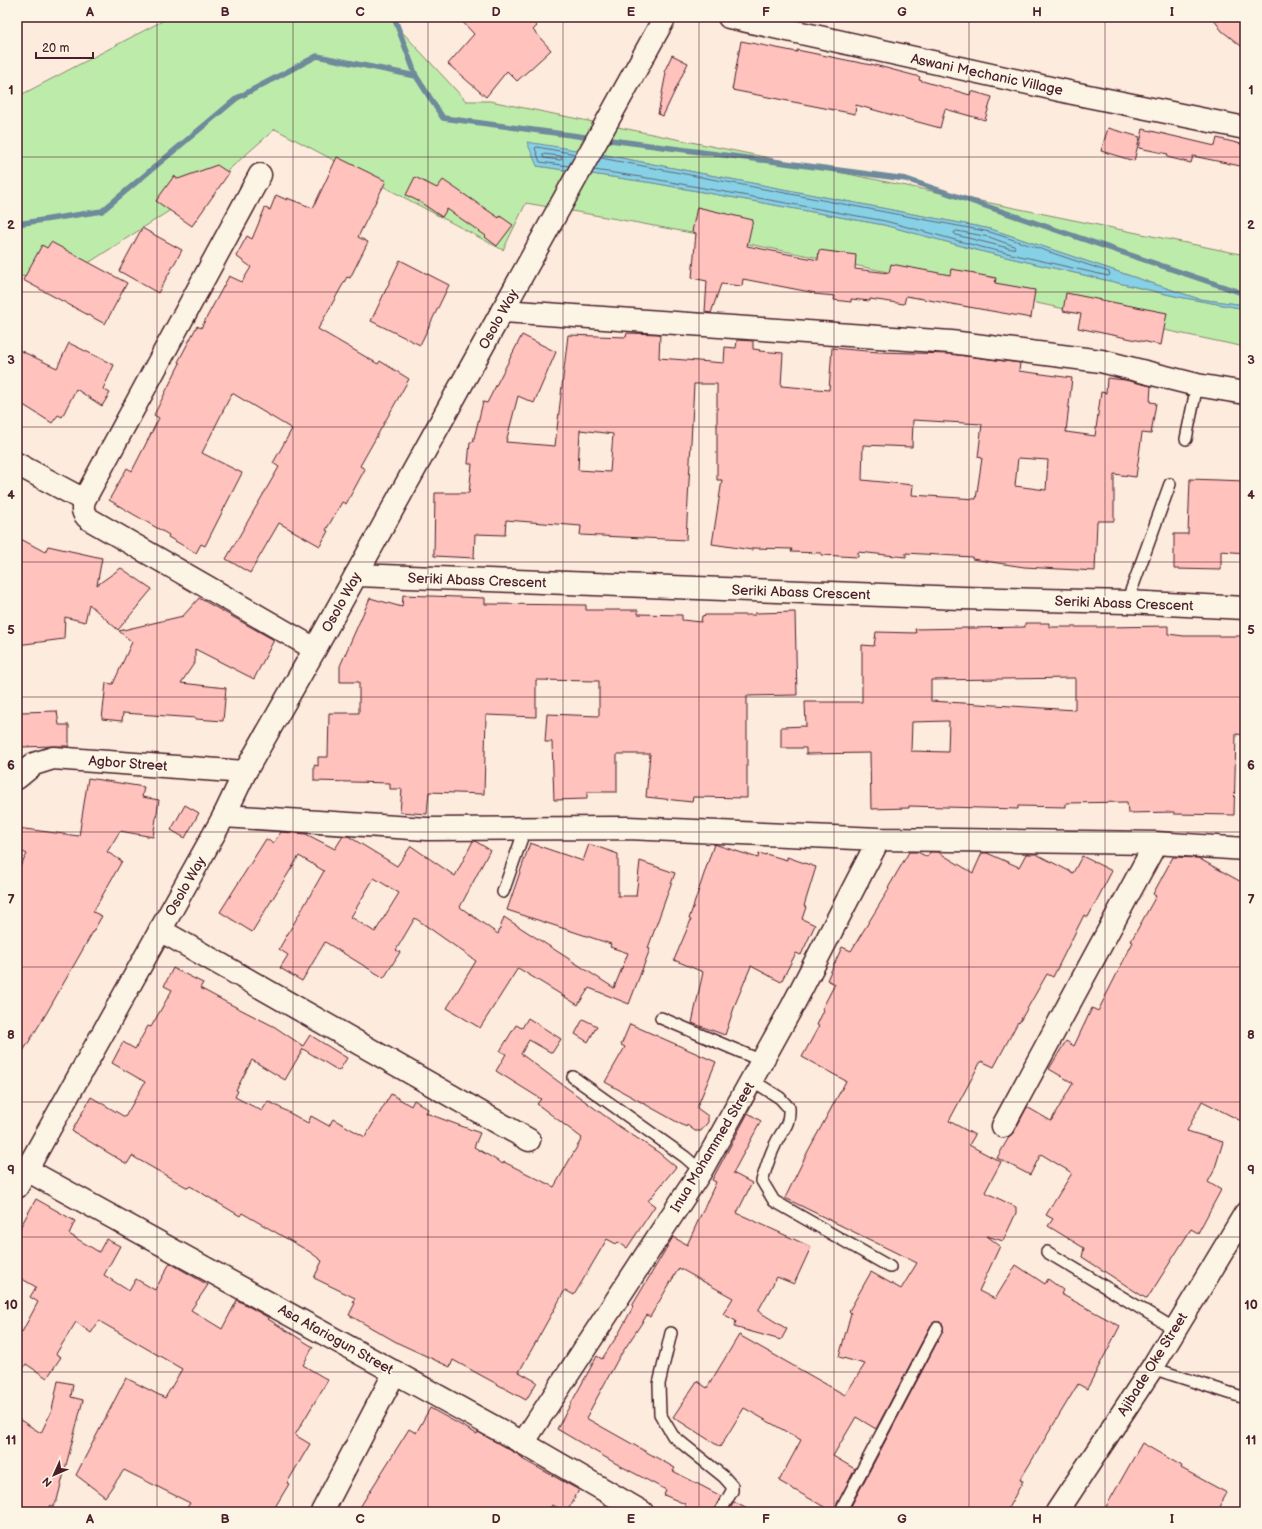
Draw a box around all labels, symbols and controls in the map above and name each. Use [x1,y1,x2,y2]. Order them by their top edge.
text: A [85,4,94,20]
text: B [220,4,230,20]
text: C [355,4,365,20]
text: D [491,4,501,20]
text: E [627,4,636,20]
text: F [762,4,770,20]
text: G [897,4,907,20]
text: H [1032,4,1042,20]
text: I [1170,4,1174,20]
scale bar [36,34,93,60]
text: 20 m [42,41,69,56]
street label: Aswani Mechanic Village [909,50,1064,99]
text: 1 [8,82,14,98]
text: 1 [1248,82,1254,98]
text: 2 [7,217,15,233]
text: 2 [1247,217,1255,233]
street label: Osolo Way [475,286,522,352]
text: 3 [7,352,15,368]
text: 3 [1247,352,1255,368]
text: 4 [7,487,15,503]
text: 4 [1247,487,1255,503]
street label: Osolo Way [318,569,365,635]
street label: Seriki Abass Crescent [407,570,547,591]
street label: Seriki Abass Crescent [731,582,871,603]
street label: Seriki Abass Crescent [1054,593,1194,614]
text: 5 [7,622,15,638]
text: 5 [1247,622,1255,638]
street label: Agbor Street [88,752,169,775]
text: 6 [7,757,15,773]
text: 6 [1247,757,1255,773]
street label: Osolo Way [162,853,210,919]
text: 7 [7,892,15,908]
text: 7 [1247,892,1255,908]
text: 8 [7,1027,15,1043]
text: 8 [1247,1027,1255,1043]
street label: Inua Mohammed Street [667,1079,758,1215]
text: 9 [7,1162,15,1178]
text: 9 [1247,1162,1255,1178]
text: 10 [4,1297,18,1313]
text: 10 [1244,1297,1258,1313]
street label: Asa Afariogun Street [275,1301,397,1378]
street label: Ajibade Oke Street [1114,1309,1191,1419]
text: 11 [6,1432,16,1448]
text: 11 [1246,1432,1256,1448]
north arrow [34,1455,74,1495]
text: N [40,1474,55,1489]
text: A [85,1511,94,1527]
text: B [220,1511,230,1527]
text: C [355,1511,365,1527]
text: D [491,1511,501,1527]
text: E [627,1511,636,1527]
text: F [762,1511,770,1527]
text: G [897,1511,907,1527]
text: H [1032,1511,1042,1527]
text: I [1170,1511,1174,1527]

